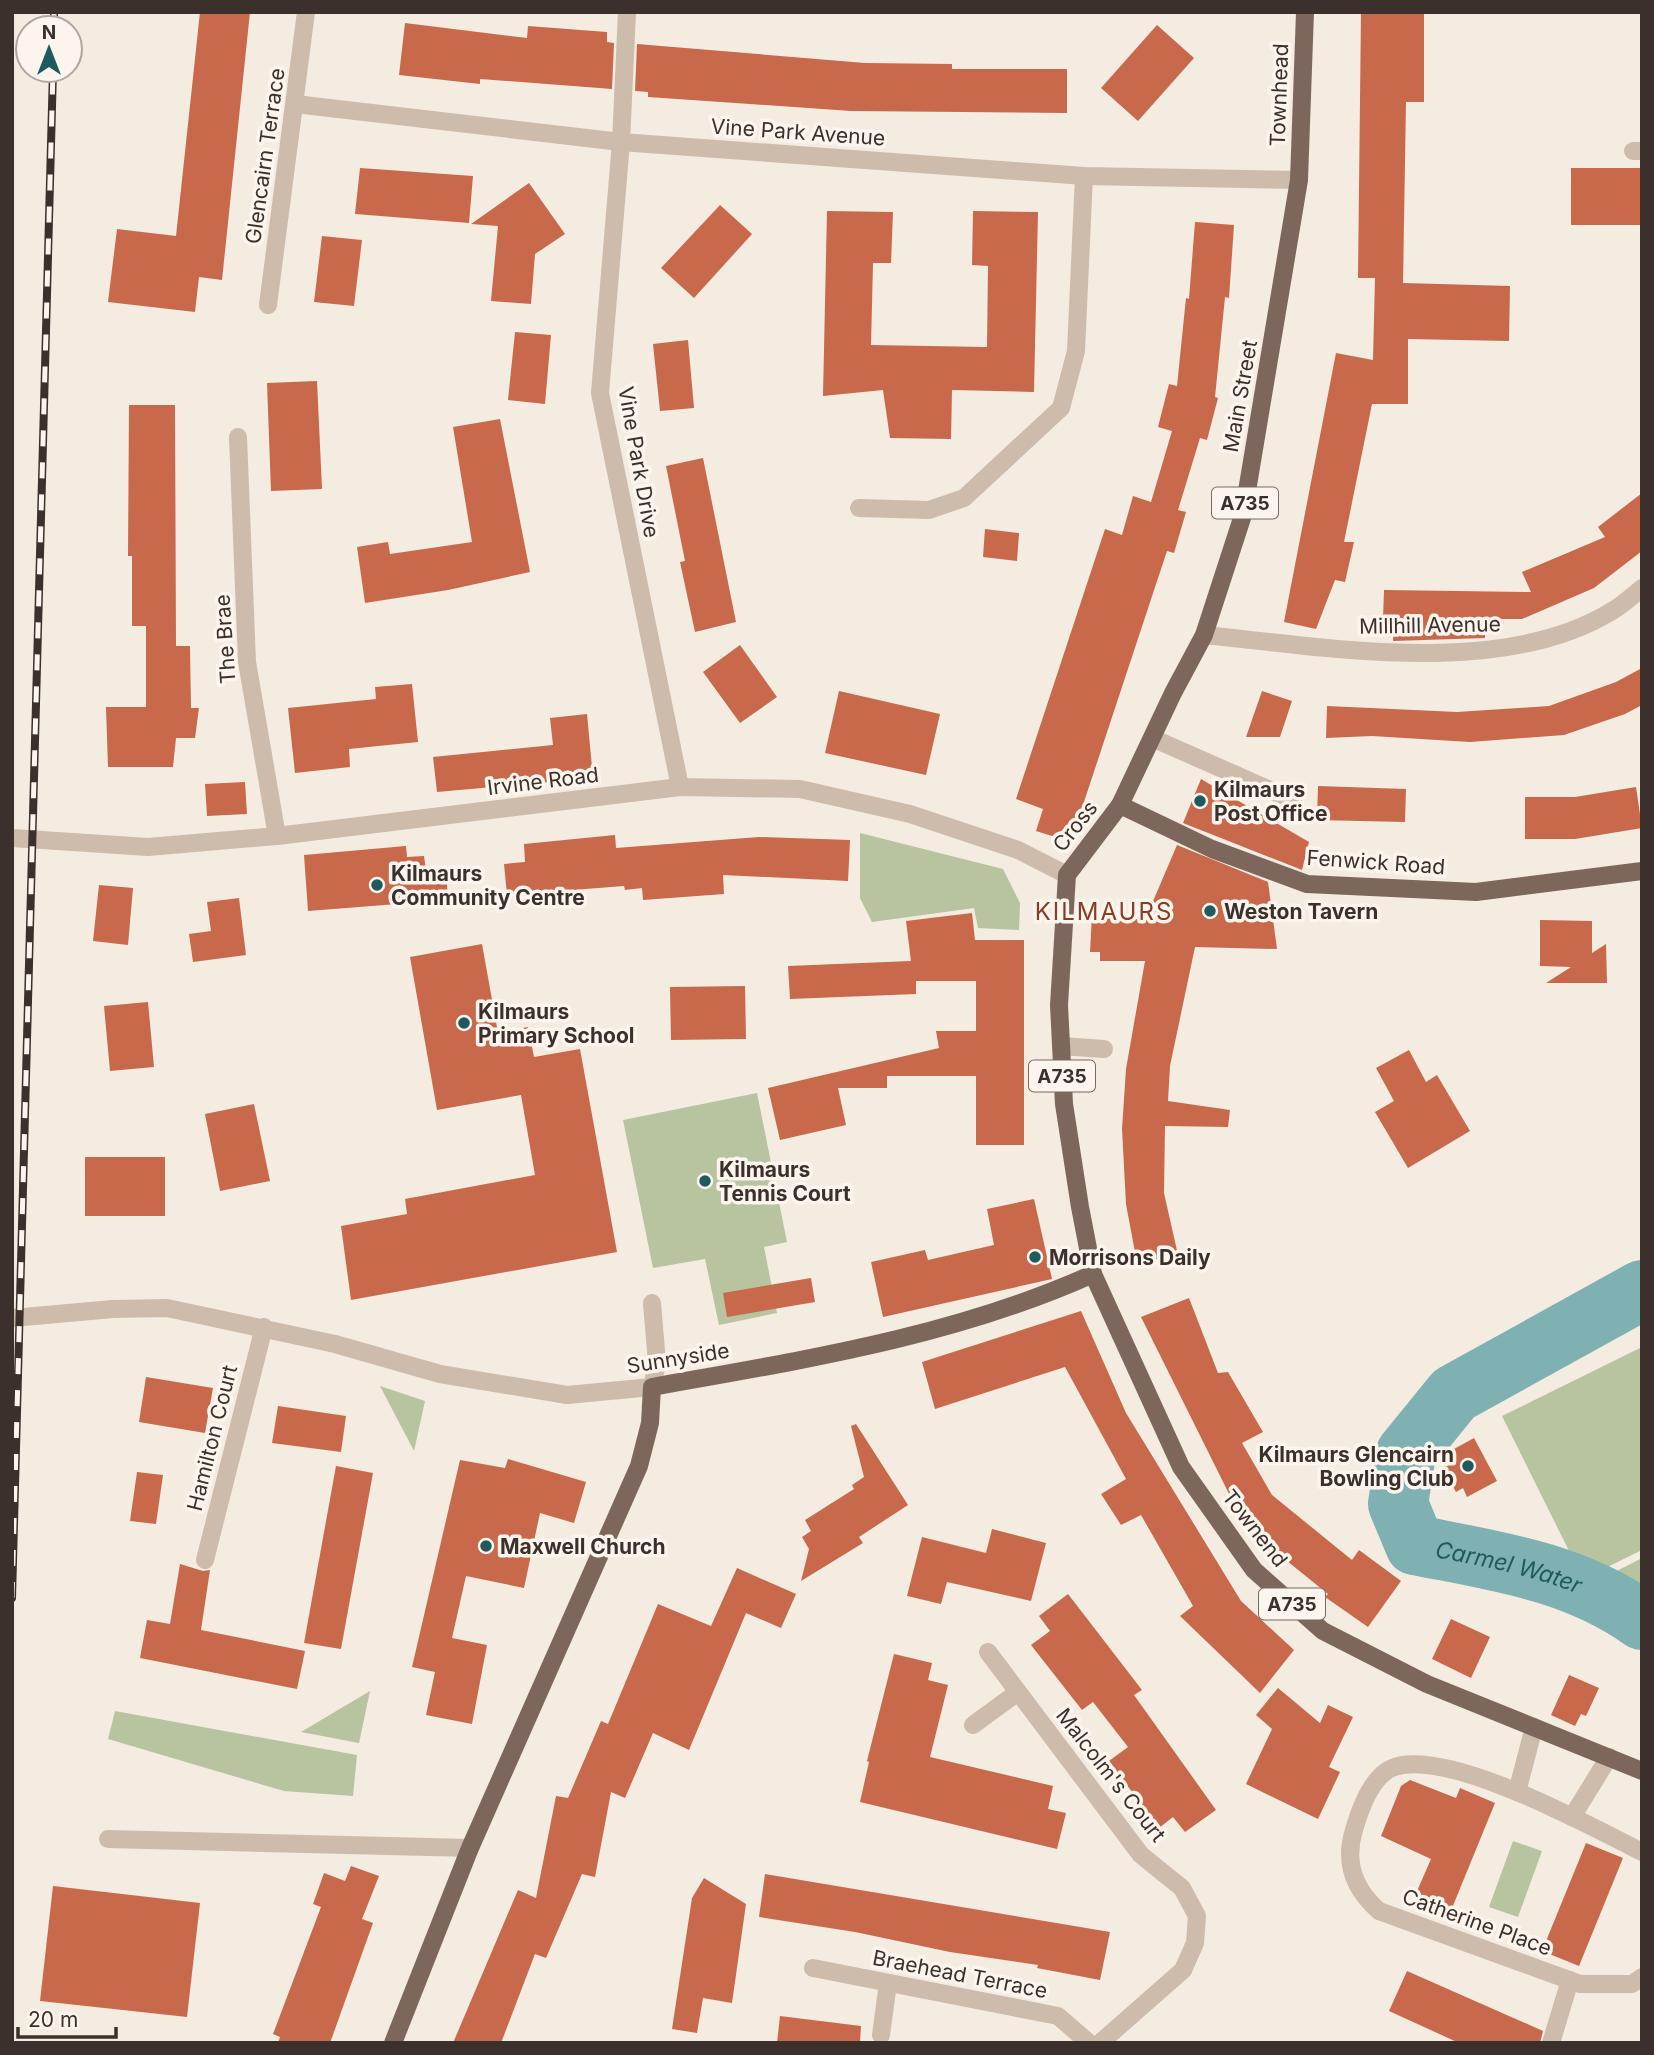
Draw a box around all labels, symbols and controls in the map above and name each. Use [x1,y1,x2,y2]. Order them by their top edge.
north arrow [14,14,84,84]
text: N [42,21,56,44]
street label: Townhead [1265,43,1293,147]
street label: Glencairn Terrace [240,66,290,246]
street label: Vine Park Avenue [710,113,886,151]
street label: Main Street [1218,338,1262,454]
street label: Vine Park Drive [613,384,665,540]
road number: A735 [1212,488,1278,518]
street label: The Brae [209,593,241,685]
street label: Millhill Avenue [1359,611,1501,639]
street label: Irvine Road [486,762,600,800]
place label: Kilmaurs Post Office [1214,777,1328,826]
marker: Kilmaurs Post Office [1192,793,1208,809]
street label: Cross [1047,796,1103,856]
street label: Fenwick Road [1306,845,1446,879]
place label: Kilmaurs Community Centre [391,861,585,910]
marker: Kilmaurs Community Centre [369,877,385,893]
district label: KILMAURS [1035,897,1173,926]
place label: Weston Tavern [1224,899,1378,924]
marker: Weston Tavern [1202,903,1218,919]
place label: Kilmaurs Primary School [478,999,635,1048]
marker: Kilmaurs Primary School [456,1015,472,1031]
road number: A735 [1029,1060,1095,1092]
place label: Kilmaurs Tennis Court [719,1157,851,1206]
marker: Kilmaurs Tennis Court [697,1173,713,1189]
place label: Morrisons Daily [1049,1245,1211,1270]
marker: Morrisons Daily [1027,1249,1043,1265]
street label: Sunnyside [625,1338,731,1378]
street label: Hamilton Court [182,1362,242,1513]
place label: Kilmaurs Glencairn Bowling Club [1258,1442,1454,1491]
marker: Kilmaurs Glencairn Bowling Club [1460,1458,1476,1474]
street label: Townend [1217,1484,1293,1572]
place label: Maxwell Church [500,1534,666,1559]
water label: Carmel Water [1433,1535,1587,1600]
marker: Maxwell Church [478,1538,494,1554]
road number: A735 [1259,1588,1325,1620]
street label: Malcolm's Court [1051,1703,1171,1847]
street label: Catherine Place [1399,1883,1555,1961]
street label: Braehead Terrace [871,1945,1049,2003]
scale bar [18,1996,116,2040]
text: 20 m [28,2007,78,2032]

